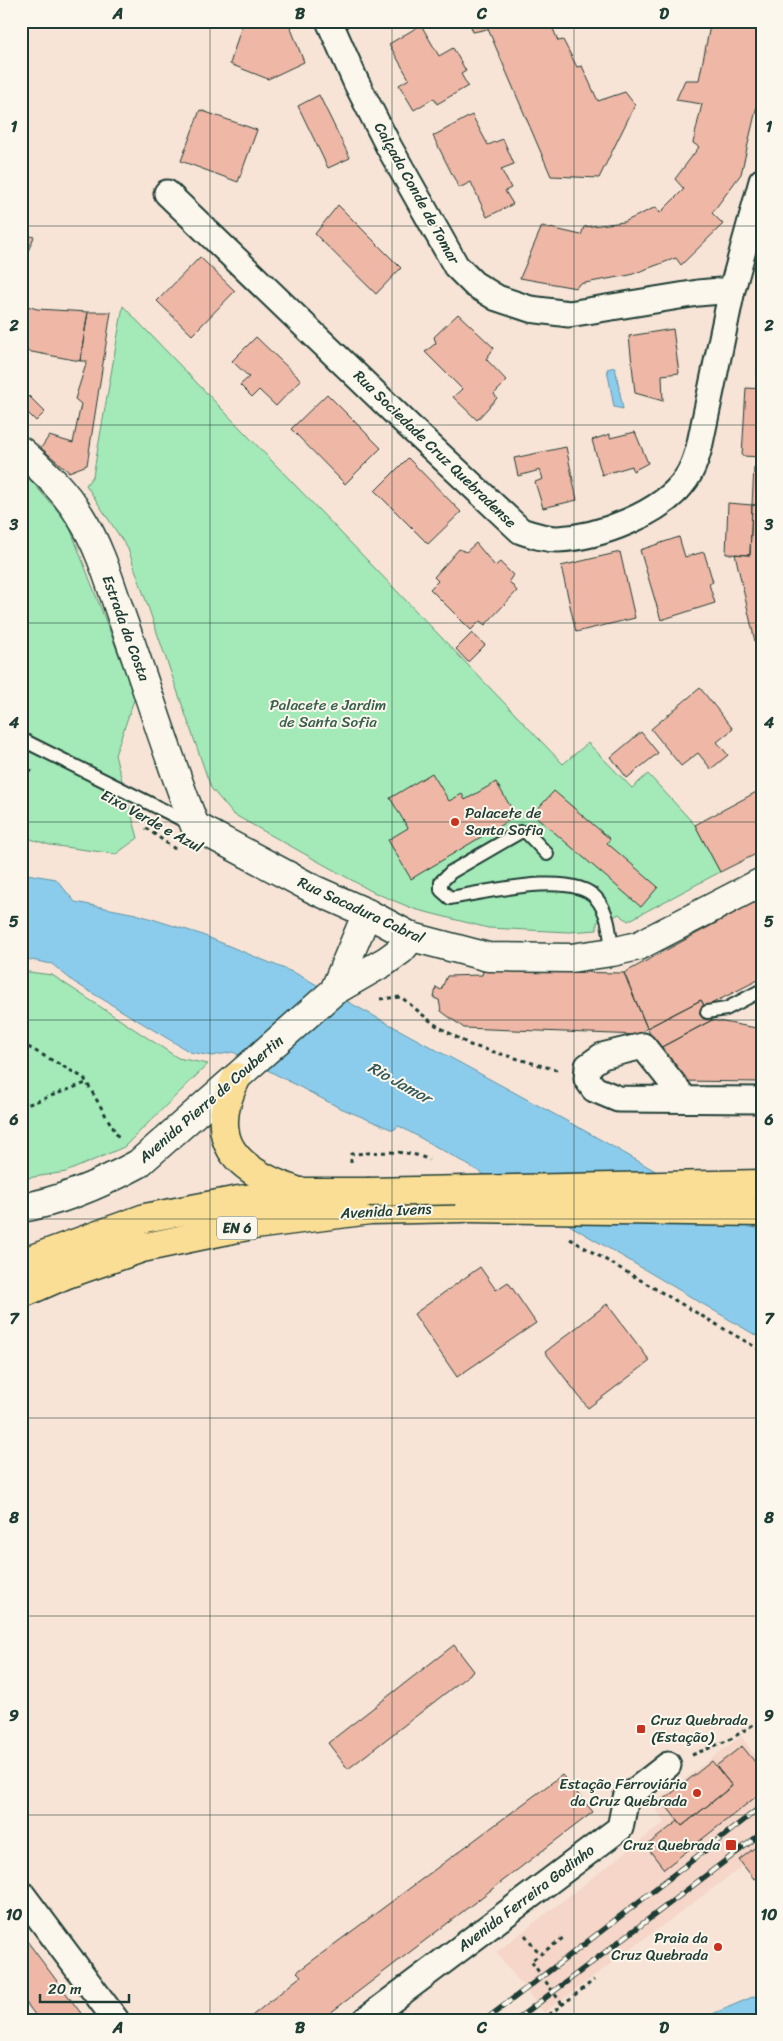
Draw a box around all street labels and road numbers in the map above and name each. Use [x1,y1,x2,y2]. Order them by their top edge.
street label: Calçada Conde de Tomar [367,117,467,270]
street label: Rua Sociedade Cruz Quebradense [347,363,523,535]
street label: Estrada da Costa [95,571,157,685]
street label: Eixo Verde e Azul [96,782,208,860]
street label: Rua Sacadura Cabral [293,869,429,951]
street label: Avenida Pierre de Coubertin [132,1028,289,1170]
street label: Avenida Ivens [339,1196,433,1226]
road number: EN 6 [217,1216,257,1240]
street label: Avenida Ferreira Godinho [451,1837,601,1959]

